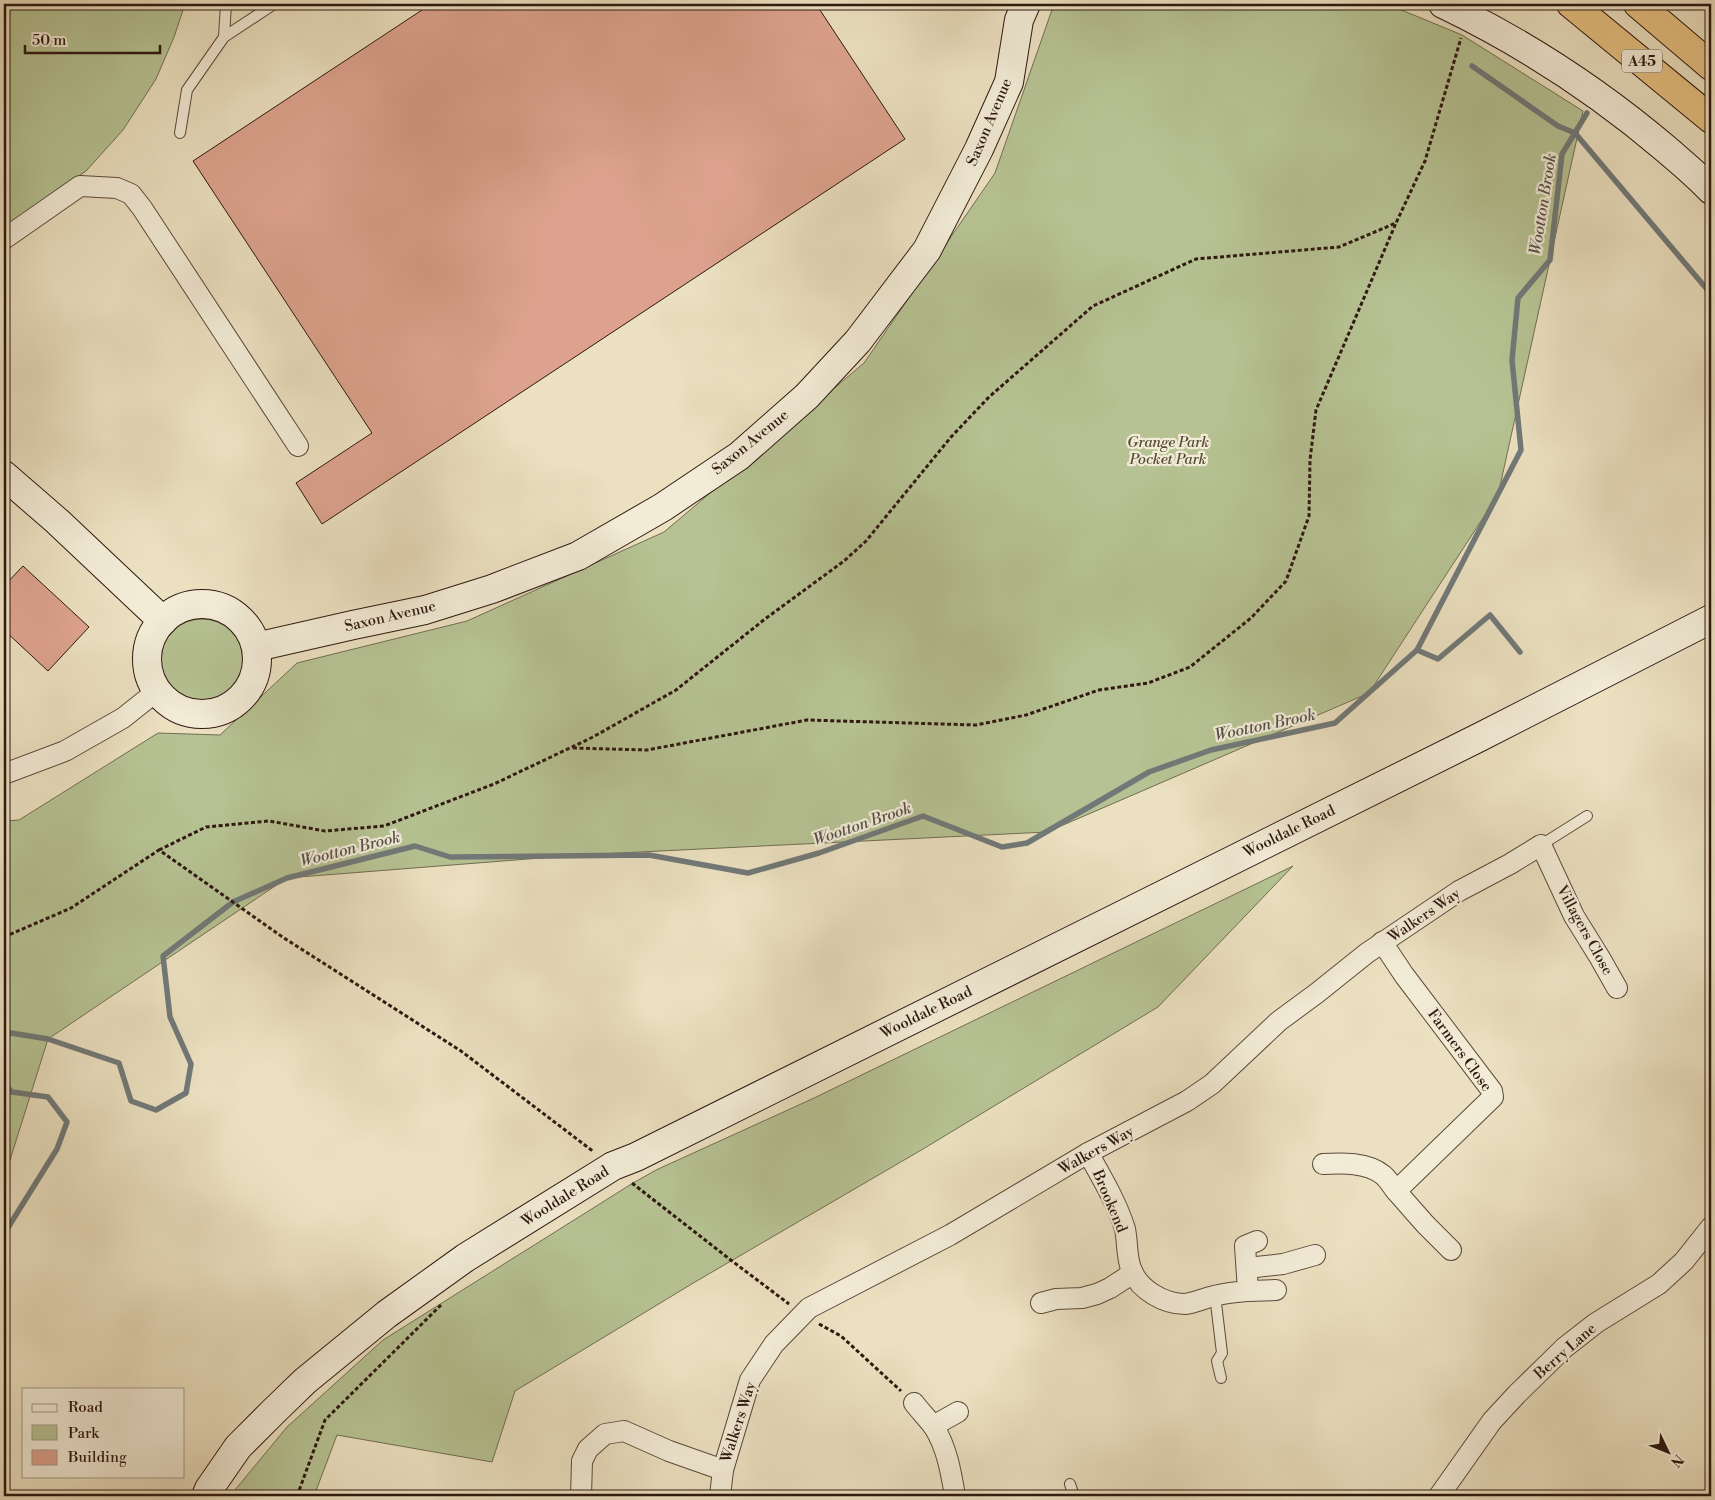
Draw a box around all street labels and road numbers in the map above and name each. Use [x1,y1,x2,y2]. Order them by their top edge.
road number: A45 [1622,49,1662,72]
street label: Saxon Avenue [962,76,1016,169]
street label: Saxon Avenue [708,406,793,479]
street label: Saxon Avenue [342,597,438,636]
street label: Wooldale Road [1239,801,1339,862]
street label: Villagers Close [1552,881,1617,979]
street label: Walkers Way [1384,884,1465,947]
street label: Wooldale Road [876,982,976,1043]
street label: Farmers Close [1423,1005,1496,1095]
street label: Walkers Way [1054,1122,1138,1179]
street label: Wooldale Road [517,1162,613,1231]
street label: Brookend [1087,1166,1131,1236]
street label: Berry Lane [1530,1319,1600,1384]
street label: Walkers Way [716,1379,761,1466]

